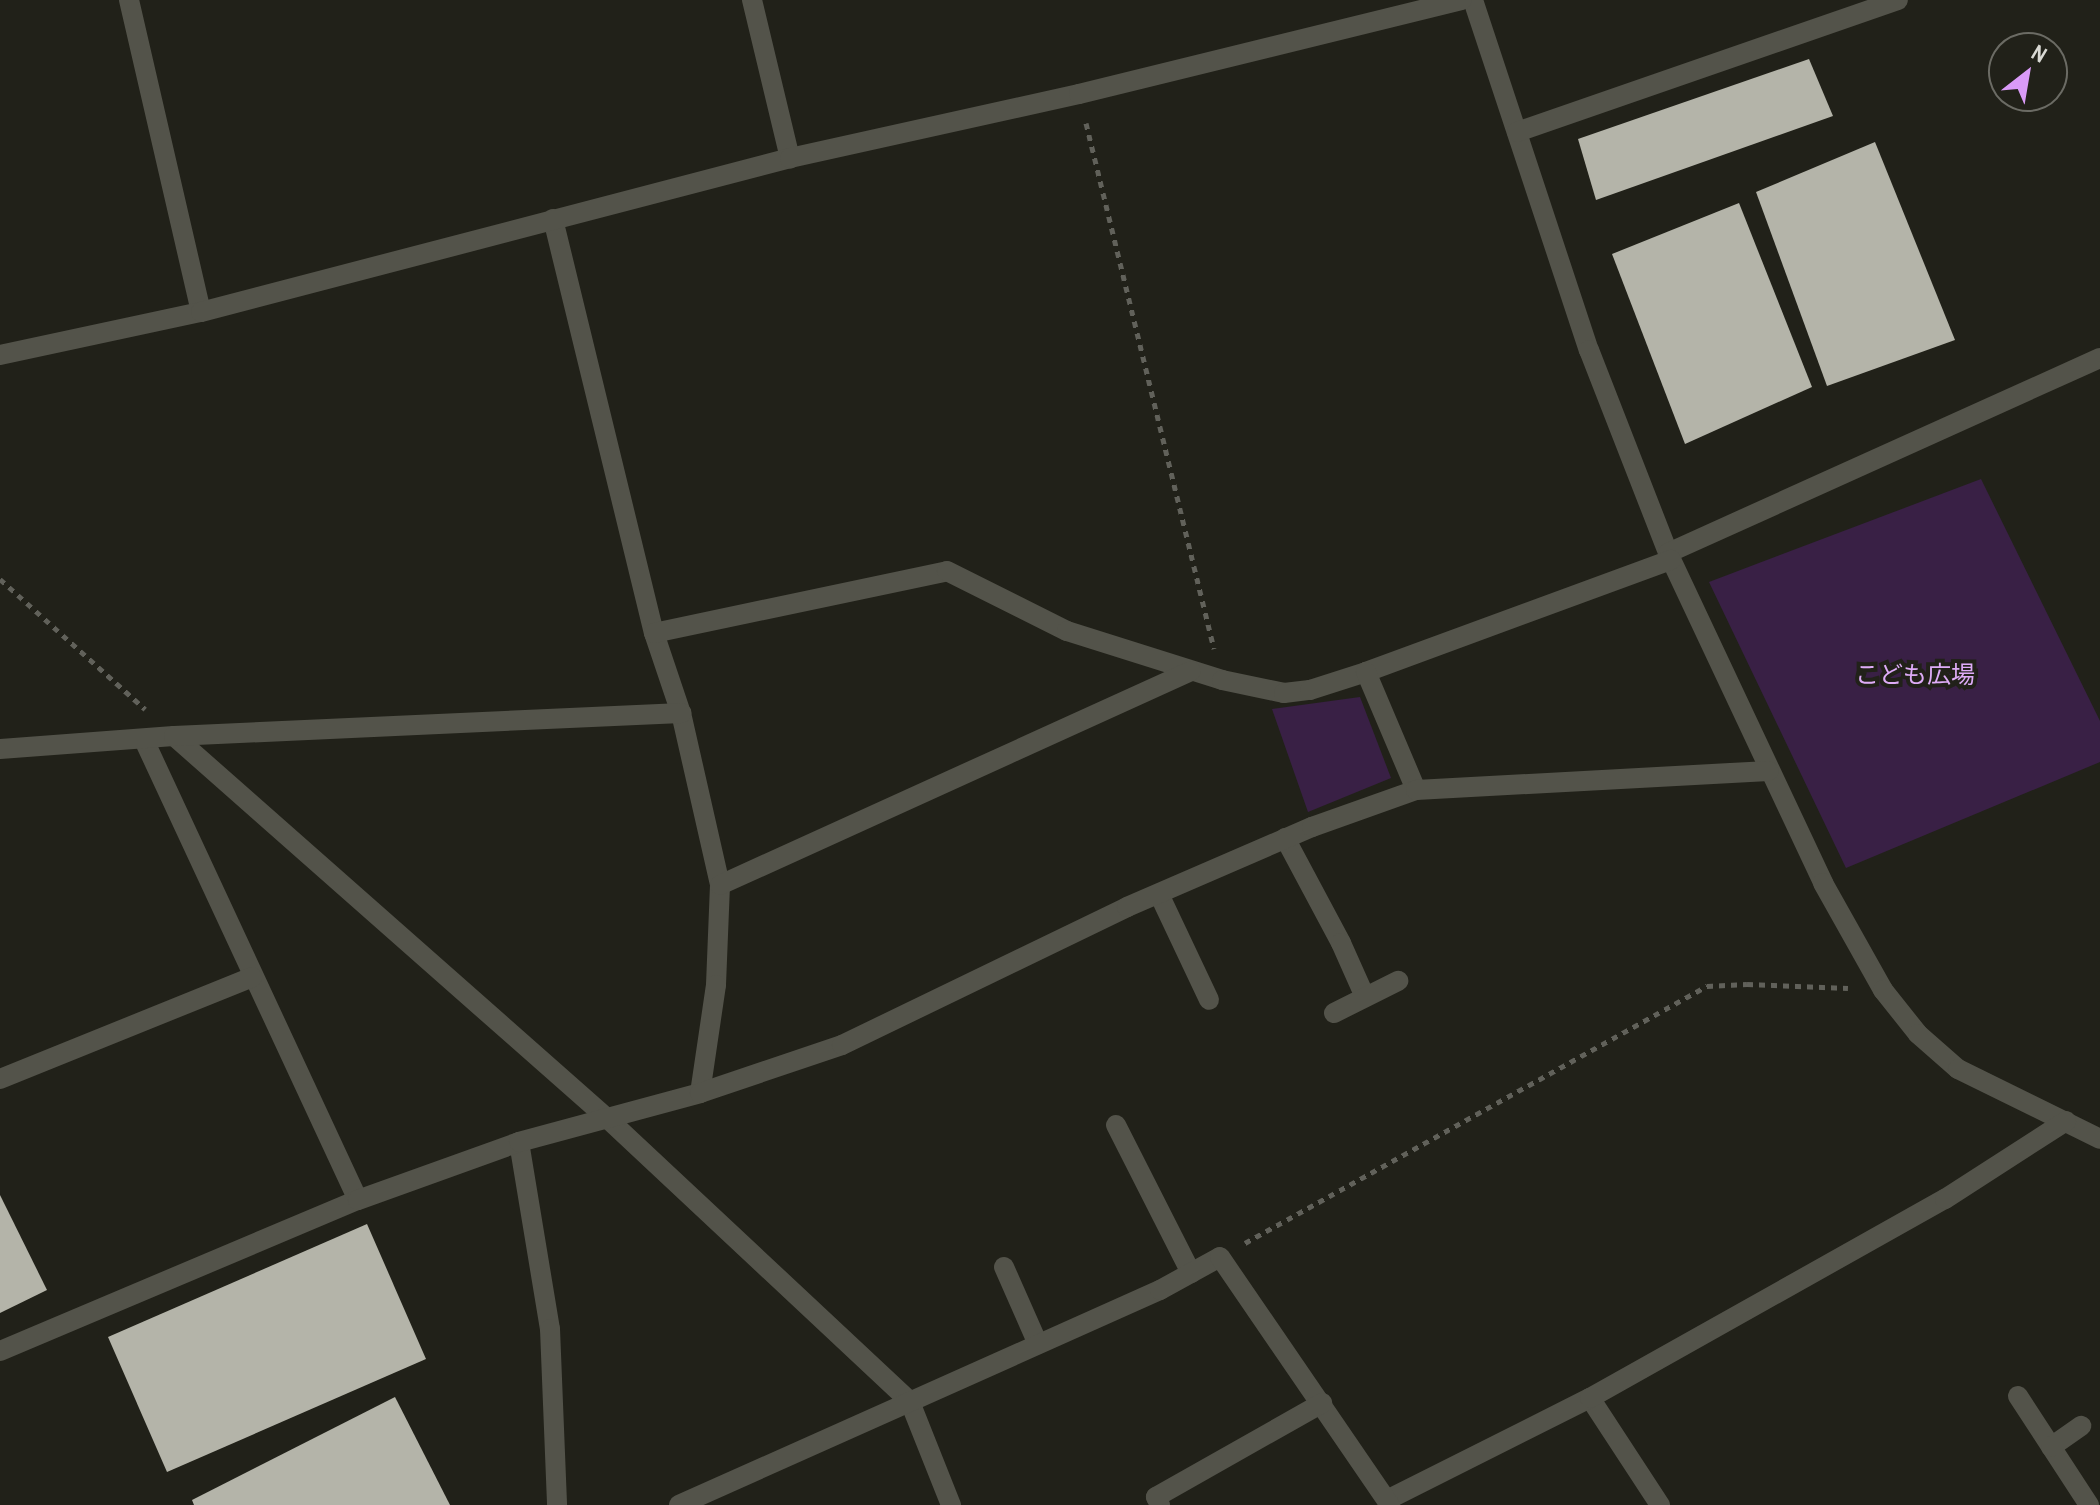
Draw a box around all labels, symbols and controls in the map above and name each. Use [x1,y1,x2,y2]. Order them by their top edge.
north arrow [1988,32,2068,112]
text: N [2026,37,2053,69]
park label: こども広場 [1855,661,1975,689]

